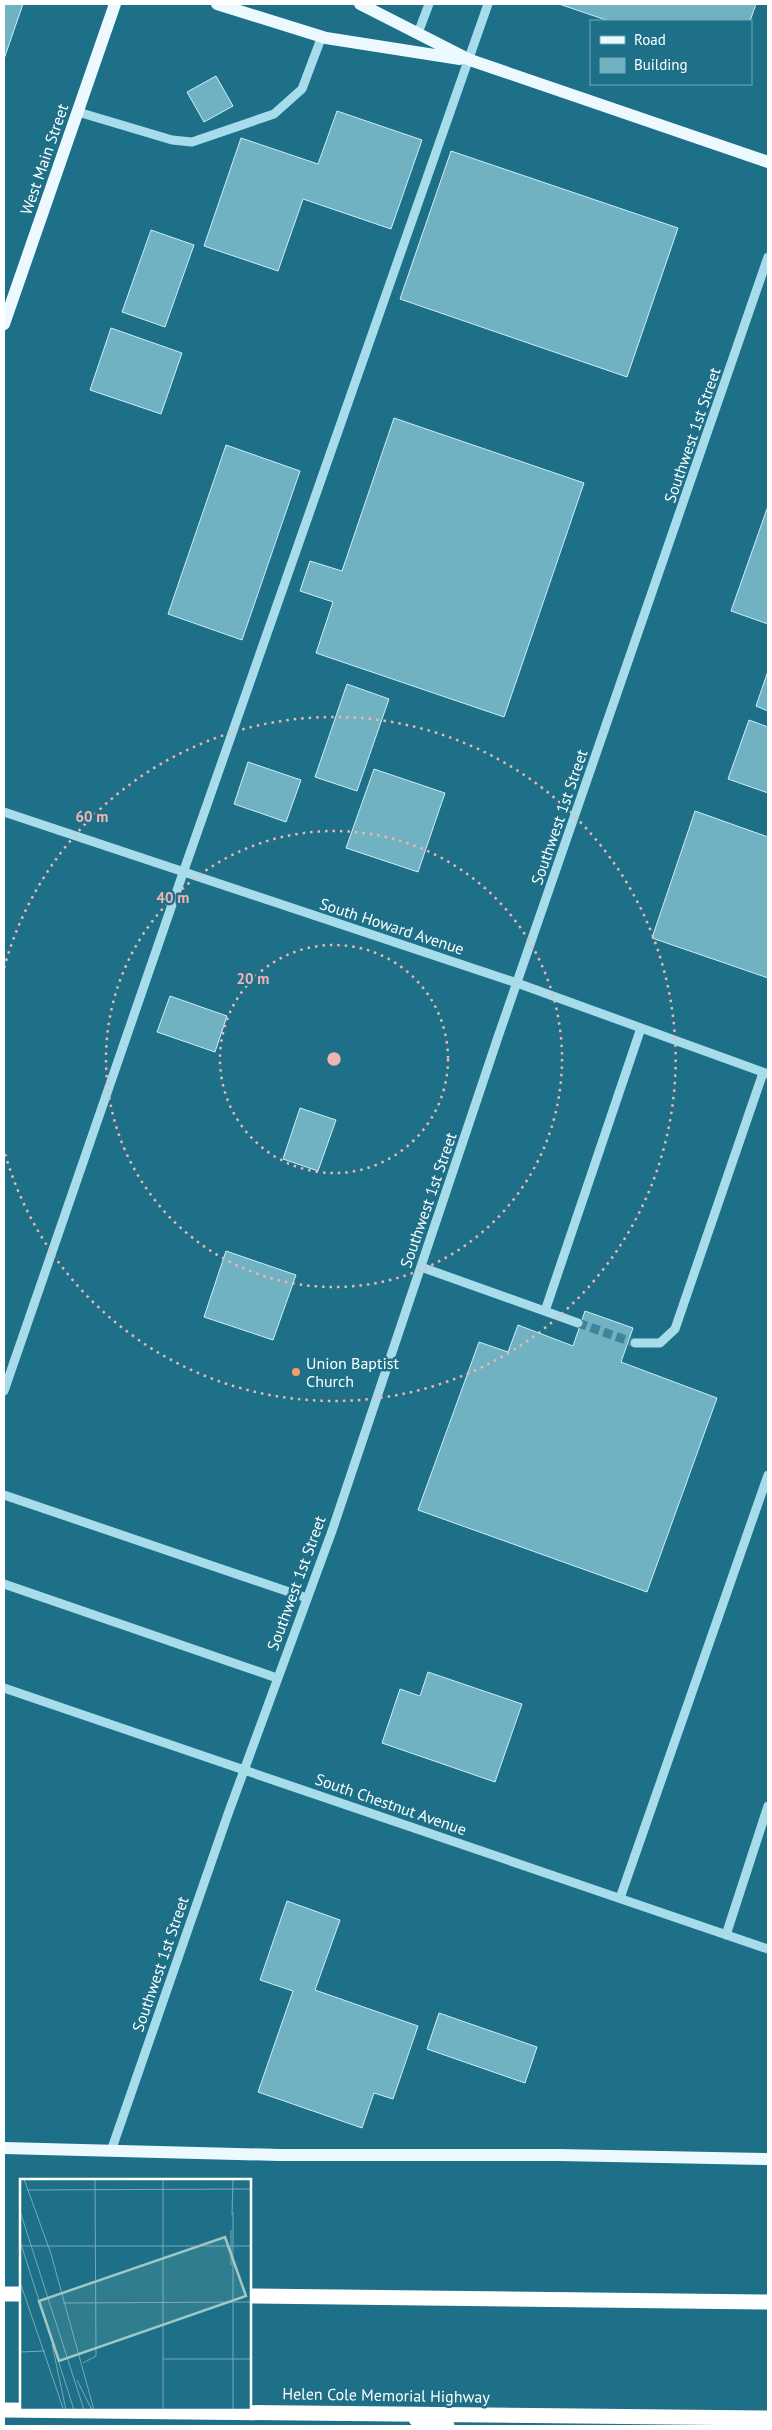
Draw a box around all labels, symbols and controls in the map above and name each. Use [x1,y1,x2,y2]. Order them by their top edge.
legend [590,20,752,85]
text: Road [634,30,666,49]
text: Building [634,55,688,74]
street label: West Main Street [16,100,73,217]
street label: Southwest 1st Street [659,364,725,505]
street label: Southwest 1st Street [526,746,592,887]
text: 60 m [76,807,108,826]
text: 40 m [157,888,189,907]
street label: South Howard Avenue [317,893,467,959]
text: 20 m [237,969,269,988]
centre of rings [325,1050,343,1068]
street label: Southwest 1st Street [395,1129,461,1270]
place label: Union Baptist Church [306,1353,399,1391]
marker: Union Baptist Church [290,1366,302,1378]
street label: Southwest 1st Street [262,1512,330,1653]
street label: South Chestnut Avenue [313,1769,469,1839]
street label: Southwest 1st Street [127,1893,193,2034]
inset map [20,2179,251,2410]
street label: Helen Cole Memorial Highway [282,2383,490,2407]

